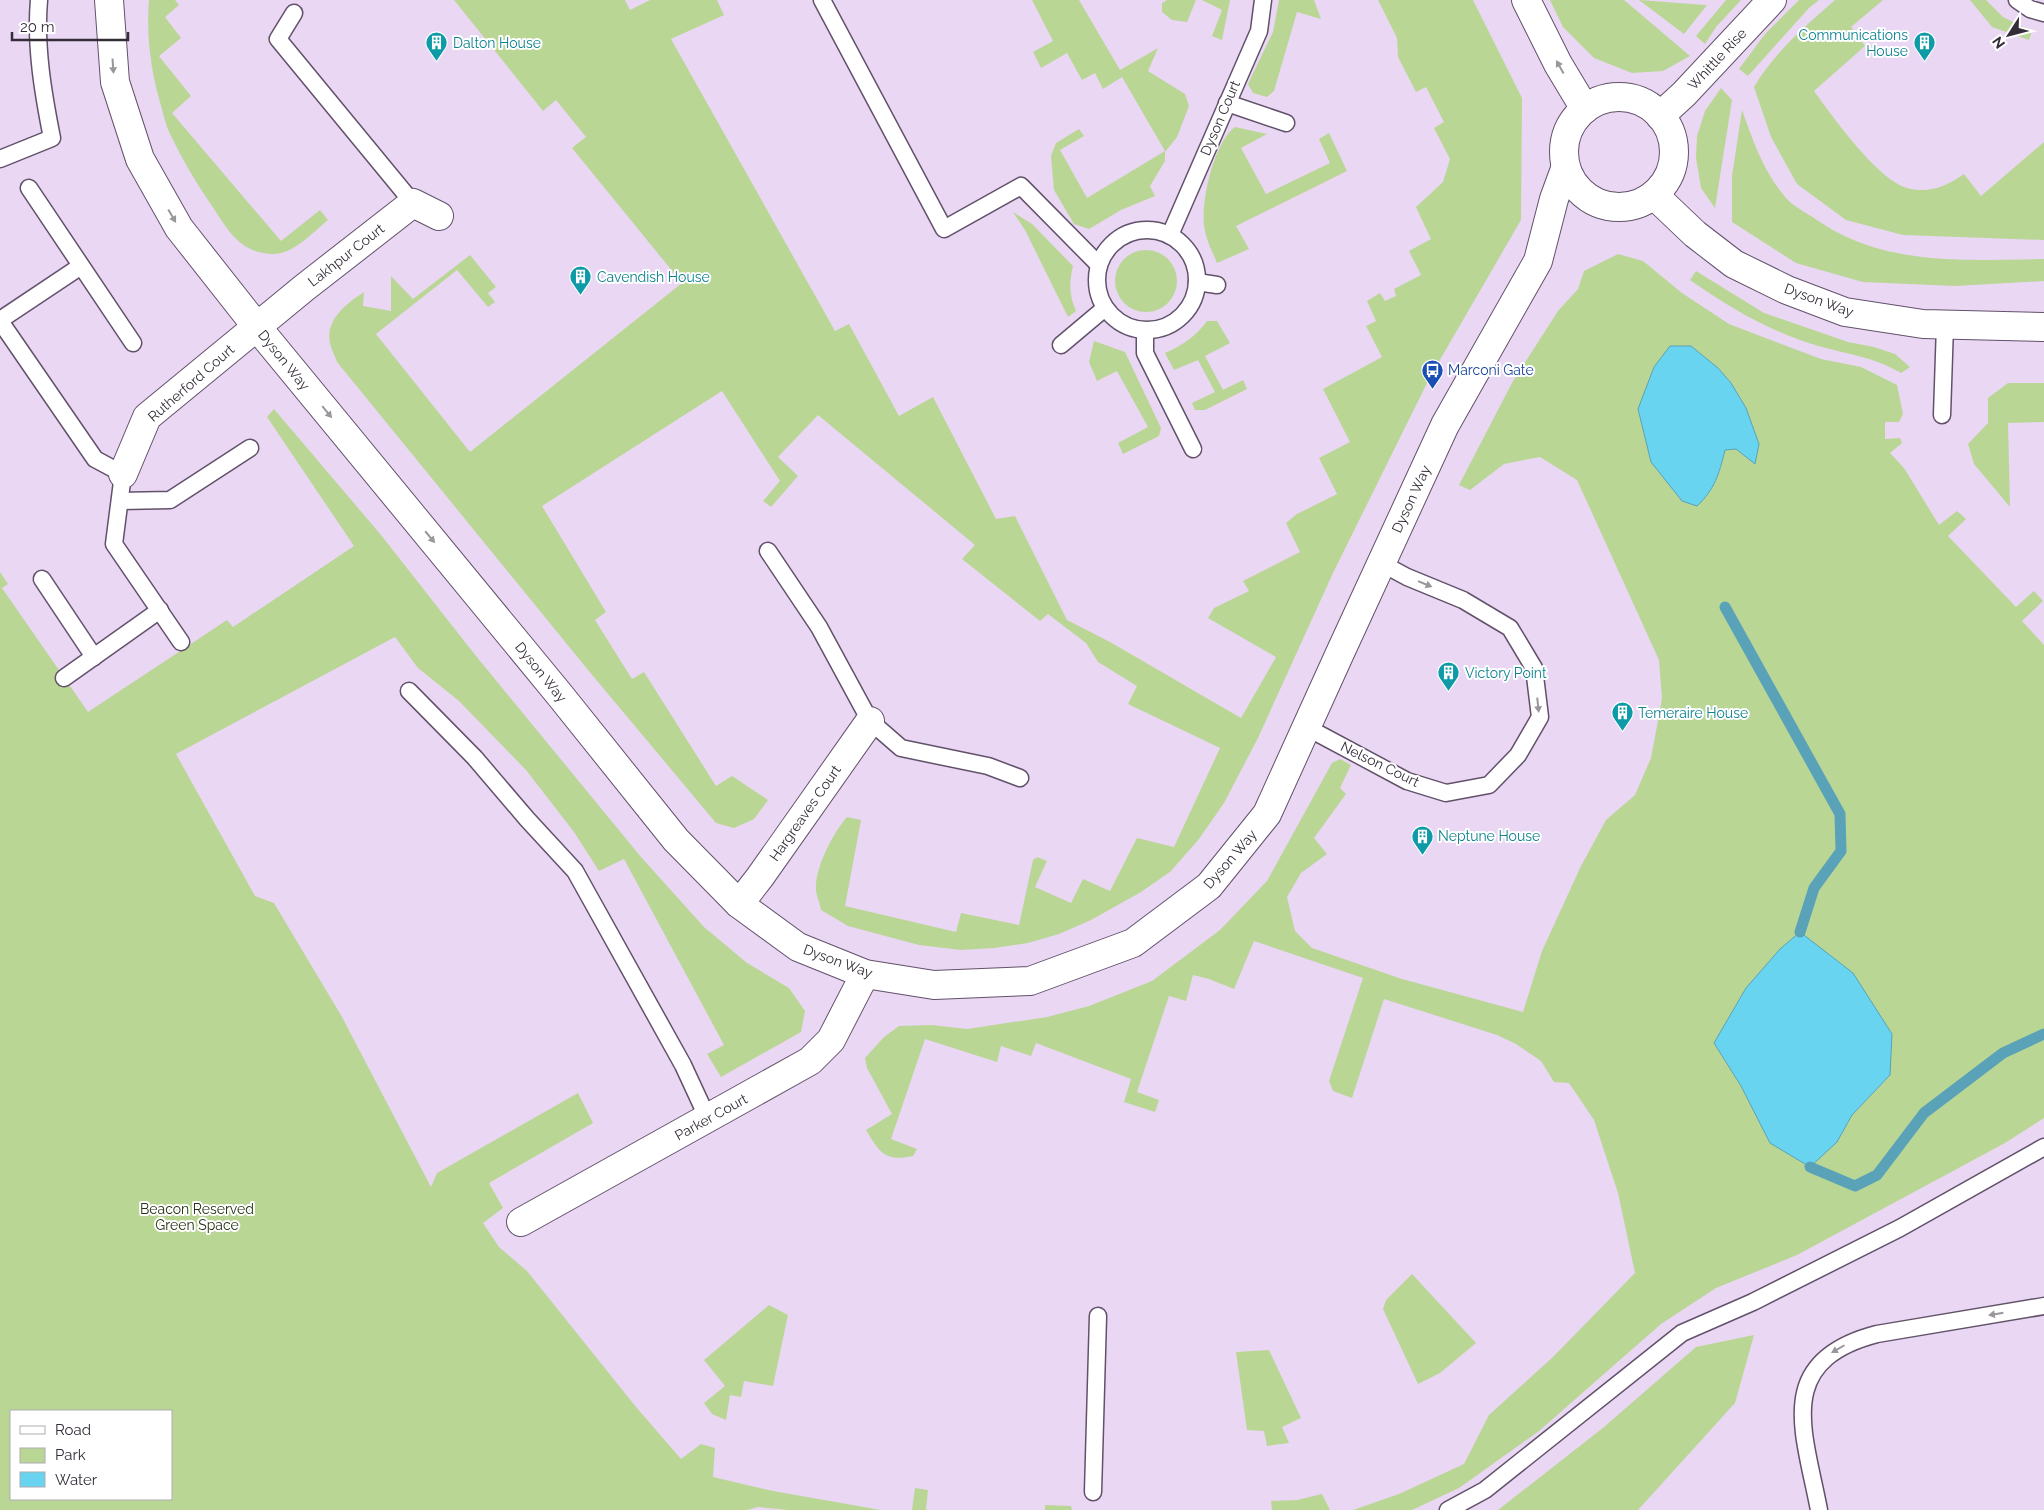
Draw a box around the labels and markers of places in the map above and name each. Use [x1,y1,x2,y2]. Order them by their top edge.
place label: Communications House [1799,27,1908,59]
building icon: Dalton House [425,31,449,62]
building icon: Communications House [1912,31,1936,62]
place label: Dalton House [453,35,541,51]
building icon: Cavendish House [569,265,593,296]
place label: Cavendish House [597,269,710,285]
bus stop icon: Marconi Gate [1420,358,1444,389]
place label: Marconi Gate [1448,362,1534,378]
building icon: Victory Point [1437,661,1461,692]
place label: Victory Point [1465,665,1547,681]
building icon: Temeraire House [1610,701,1634,732]
place label: Temeraire House [1638,705,1748,721]
building icon: Neptune House [1410,824,1434,855]
place label: Neptune House [1438,828,1540,844]

